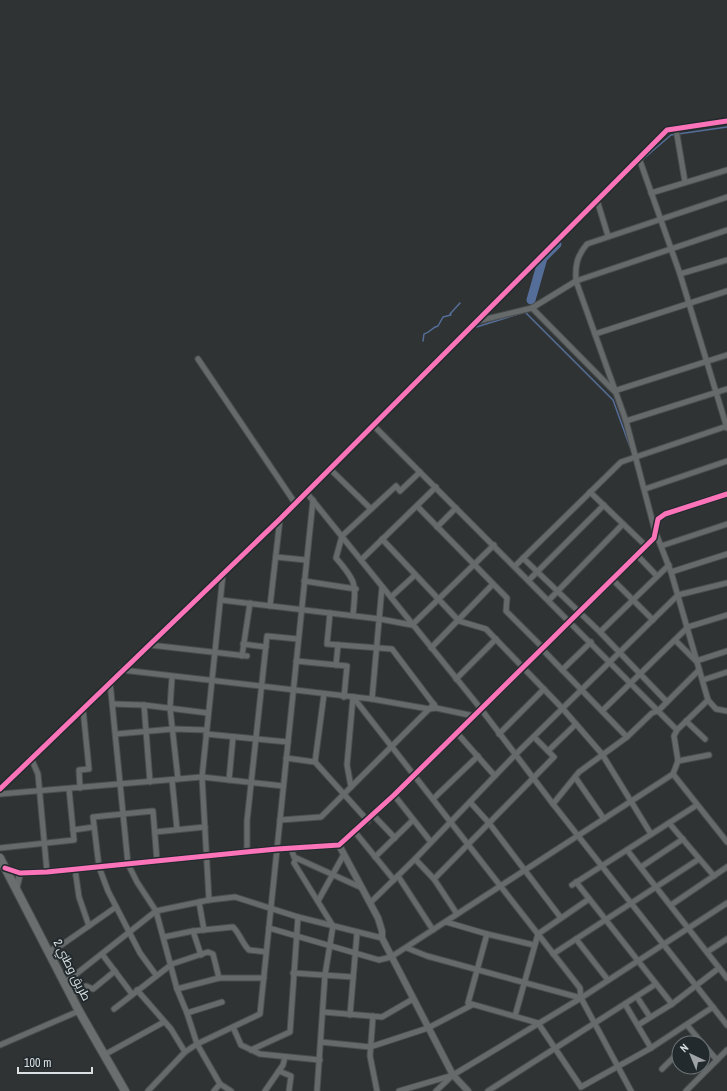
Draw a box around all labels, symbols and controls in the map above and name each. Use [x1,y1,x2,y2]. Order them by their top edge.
street label: طريق وطني 2 [48,936,94,1005]
north arrow [671,1035,711,1075]
text: N [677,1041,691,1055]
scale bar [18,1049,92,1075]
text: 100 m [24,1055,51,1071]

